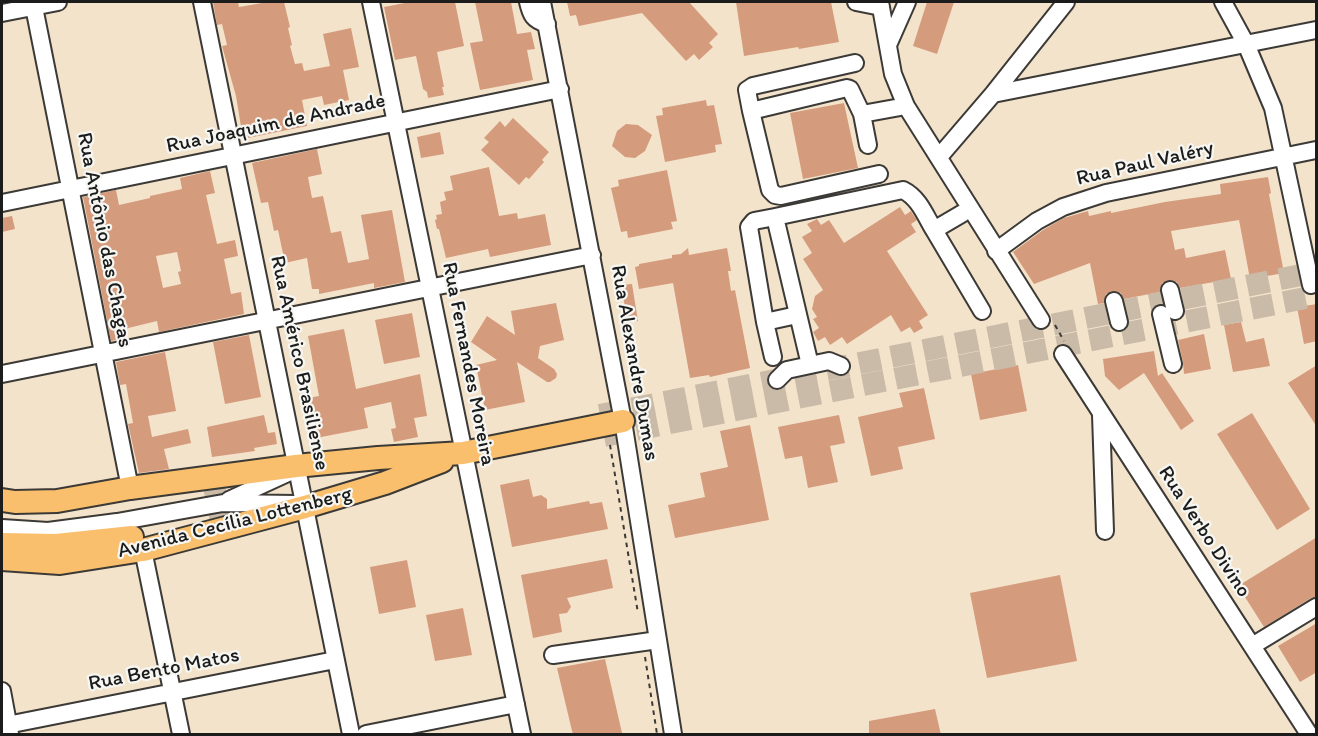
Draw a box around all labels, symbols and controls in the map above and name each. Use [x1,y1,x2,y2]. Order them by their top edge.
street label: Rua Joaquim de Andrade [164,88,388,160]
street label: Rua Antônio das Chagas [71,130,137,350]
street label: Rua Paul Valéry [1074,136,1216,192]
street label: Rua Américo Brasiliense [264,253,334,473]
street label: Rua Fernandes Moreira [436,260,500,468]
street label: Rua Alexandre Dumas [604,263,664,463]
street label: Rua Verbo Divino [1152,461,1256,603]
street label: Avenida Cecília Lottenberg [115,482,355,564]
street label: Rua Bento Matos [86,643,242,697]

